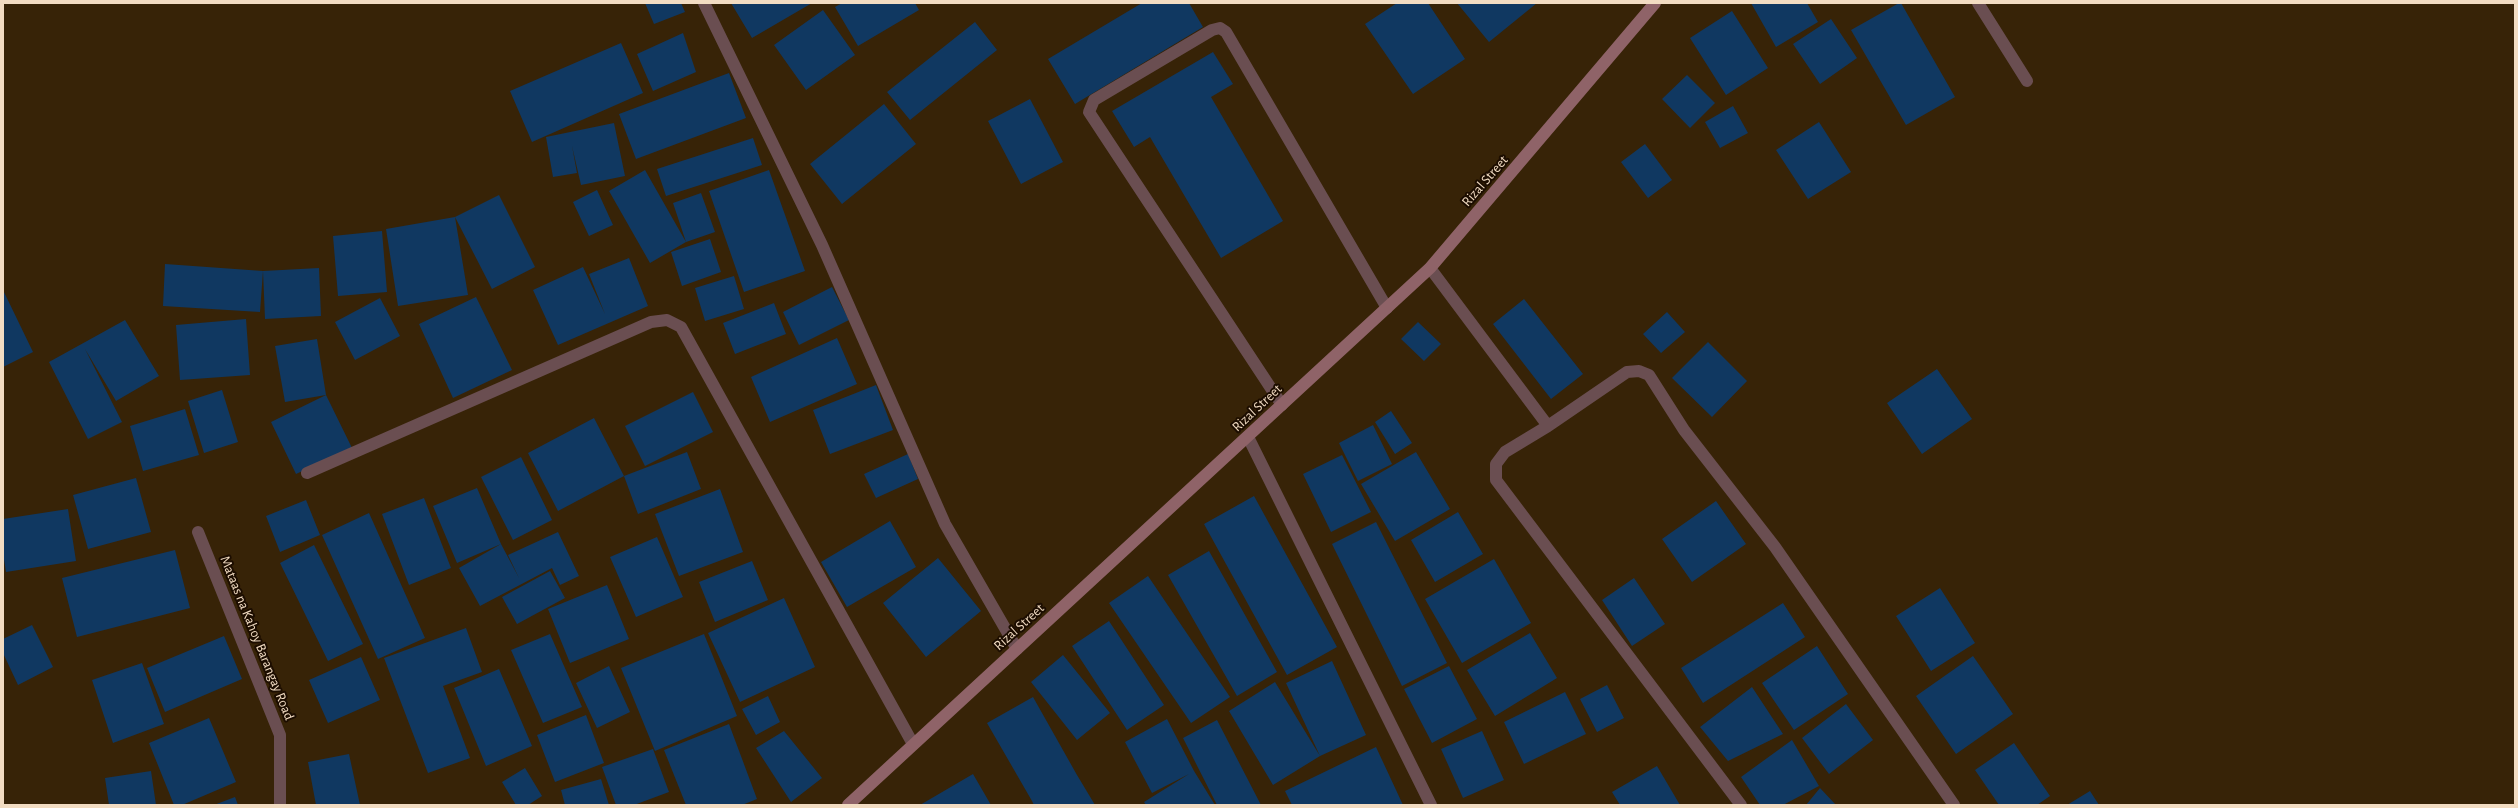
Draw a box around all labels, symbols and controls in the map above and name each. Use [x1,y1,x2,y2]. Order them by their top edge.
street label: Rizal Street [1458,152,1512,210]
street label: Rizal Street [1229,381,1285,435]
street label: Mataas na Kahoy Barangay Road [216,554,298,722]
street label: Rizal Street [990,600,1048,654]

